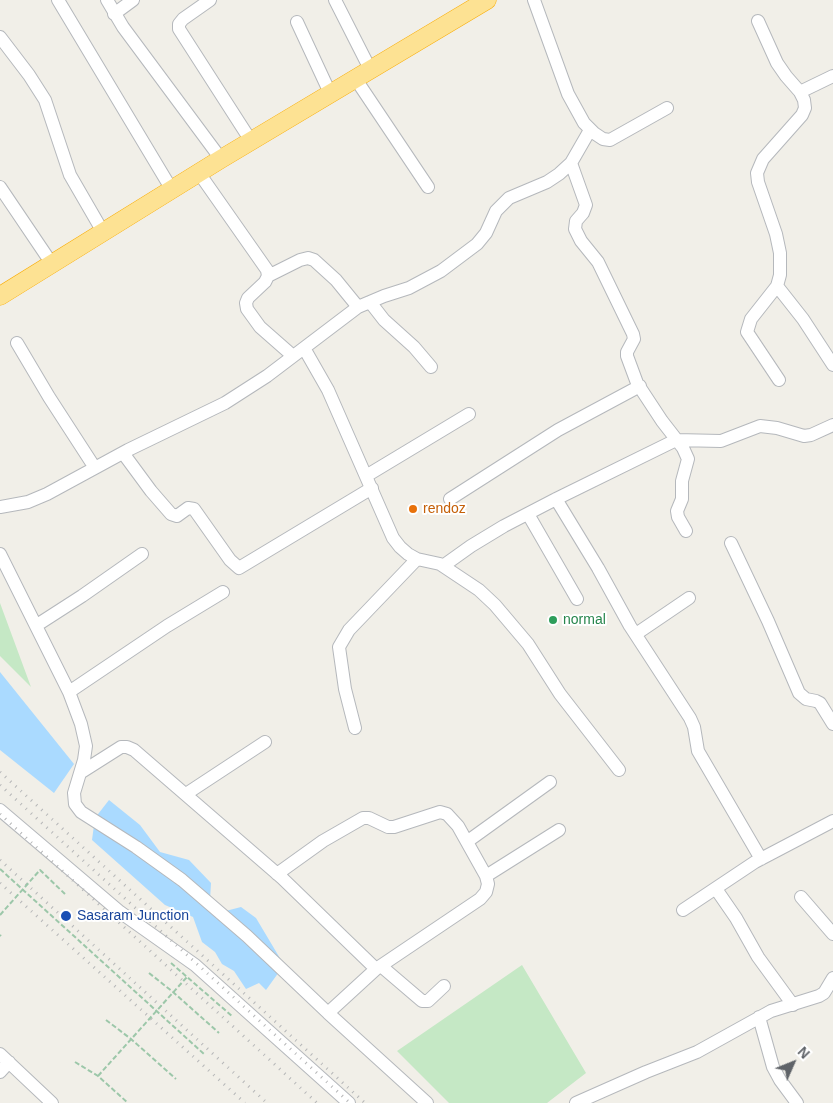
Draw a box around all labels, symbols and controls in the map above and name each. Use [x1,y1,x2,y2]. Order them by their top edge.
place label: rendoz [423,501,466,517]
marker: rendoz [407,503,419,515]
place label: normal [563,612,606,628]
marker: normal [547,614,559,626]
place label: Sasaram Junction [77,908,189,924]
marker: Sasaram Junction [59,909,73,923]
north arrow [768,1038,818,1088]
text: N [795,1043,813,1062]

